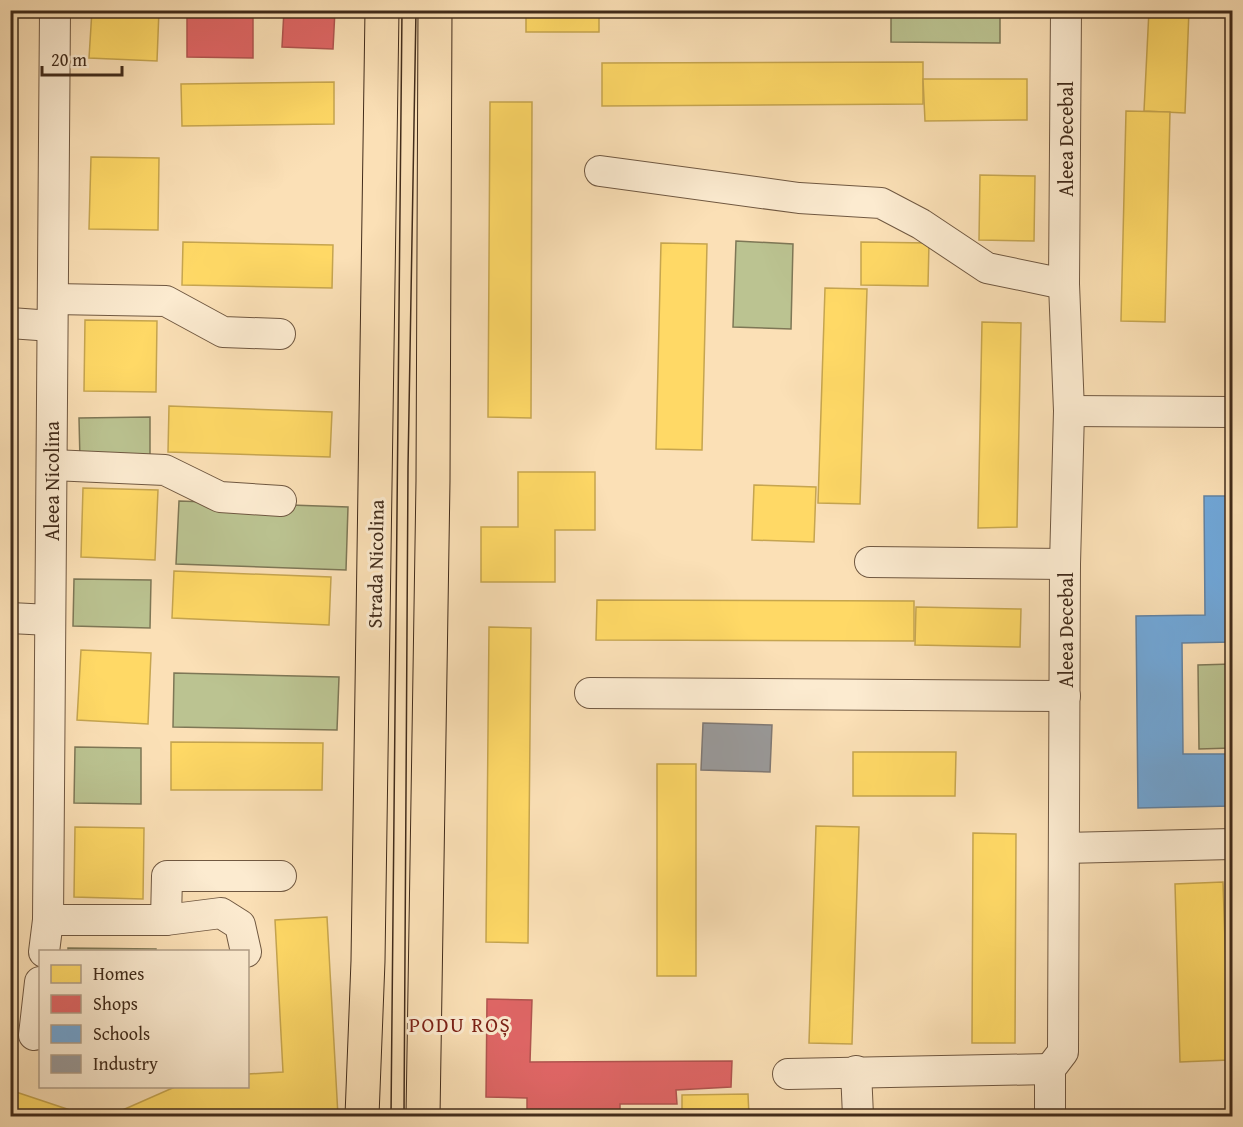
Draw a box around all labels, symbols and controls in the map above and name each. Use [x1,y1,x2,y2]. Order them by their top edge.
scale bar [42,39,122,77]
text: 20 m [51,46,87,73]
street label: Aleea Decebal [1051,81,1080,197]
street label: Aleea Nicolina [37,420,66,541]
street label: Strada Nicolina [359,499,391,629]
street label: Aleea Decebal [1051,572,1080,688]
legend [39,950,249,1088]
text: Homes [93,960,144,987]
text: Shops [93,990,138,1017]
district label: PODU ROȘ [409,1009,511,1040]
text: Schools [93,1020,150,1047]
text: Industry [93,1050,158,1077]

